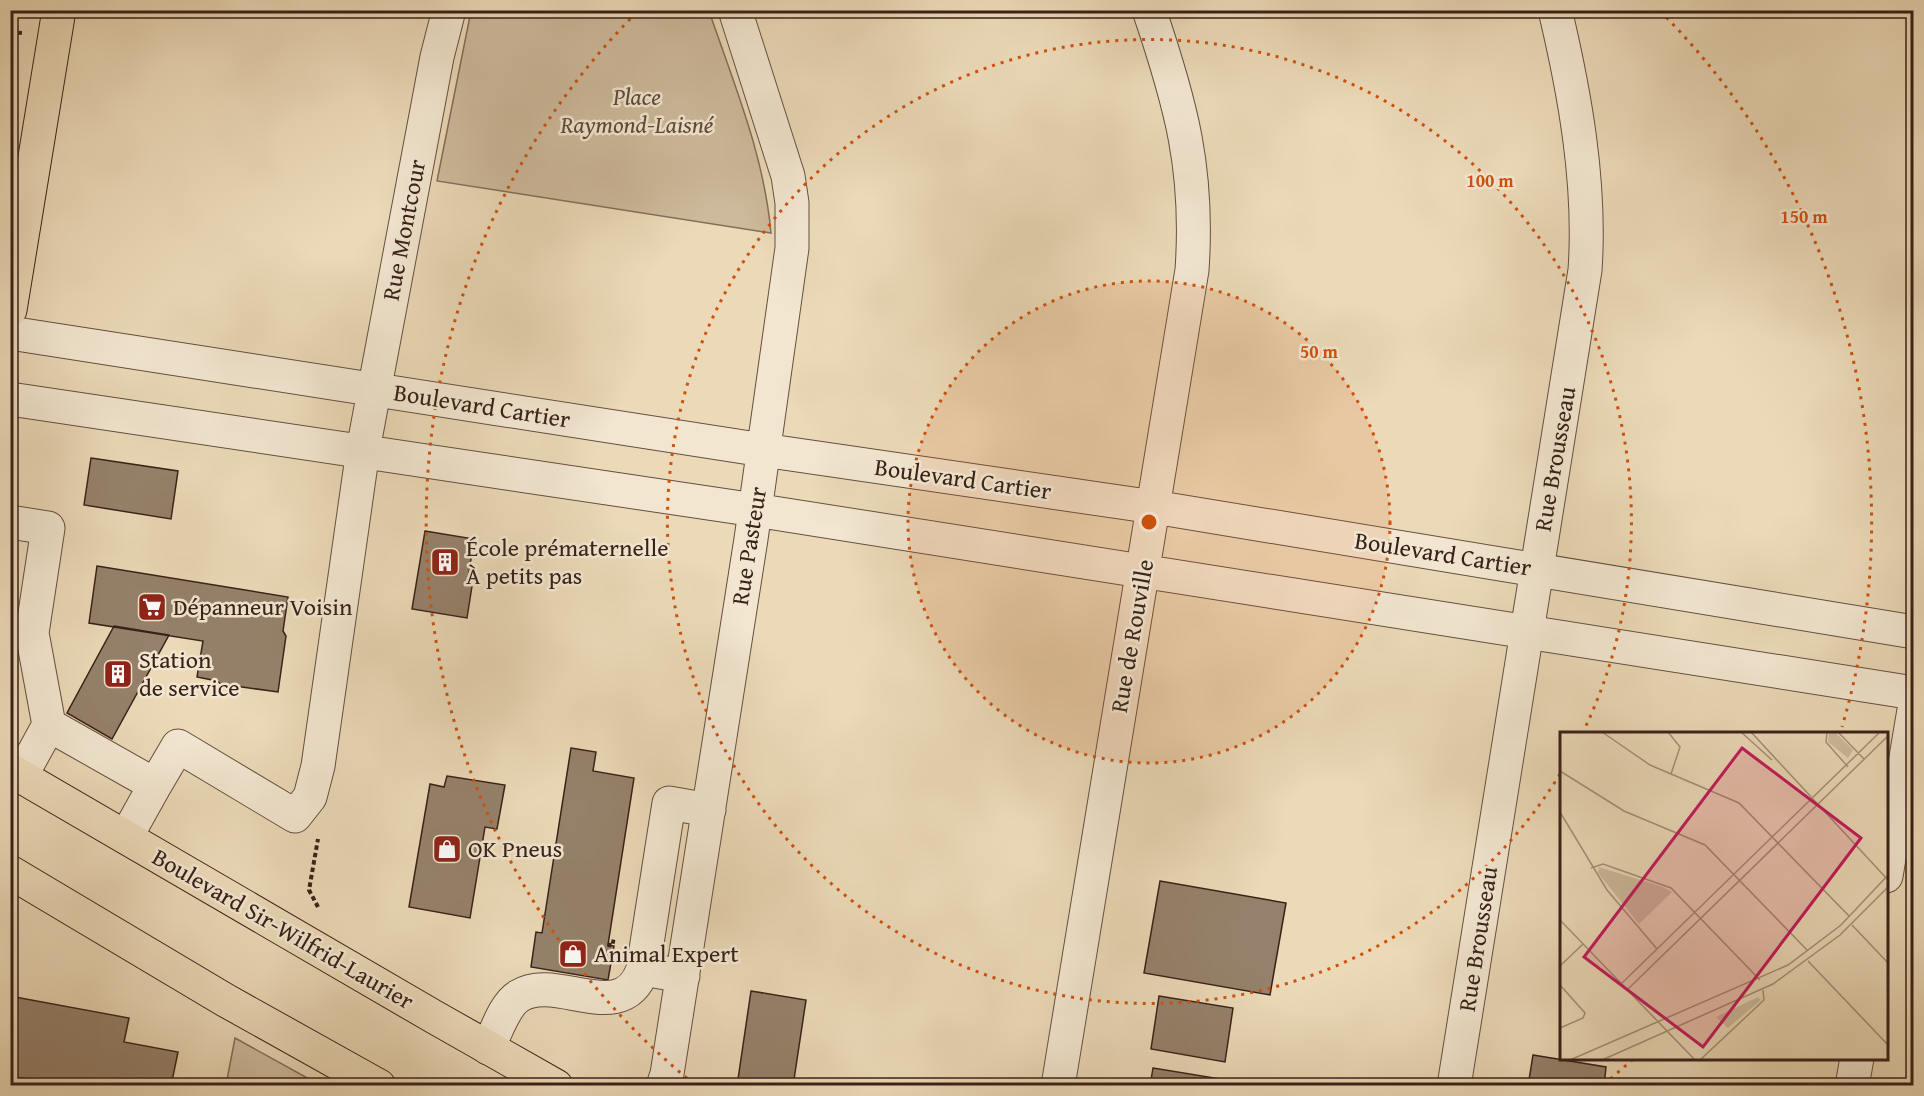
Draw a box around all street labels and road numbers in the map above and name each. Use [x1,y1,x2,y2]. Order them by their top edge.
street label: Rue Montcour [373,156,434,303]
street label: Boulevard Cartier [391,374,573,437]
street label: Rue Brousseau [1525,384,1584,534]
street label: Boulevard Cartier [872,449,1054,508]
street label: Rue Pasteur [722,484,775,608]
street label: Boulevard Cartier [1352,522,1534,585]
street label: Rue de Rouville [1101,556,1162,715]
street label: Boulevard Sir-Wilfrid-Laurier [146,839,421,1018]
street label: Rue Brousseau [1449,864,1506,1014]

